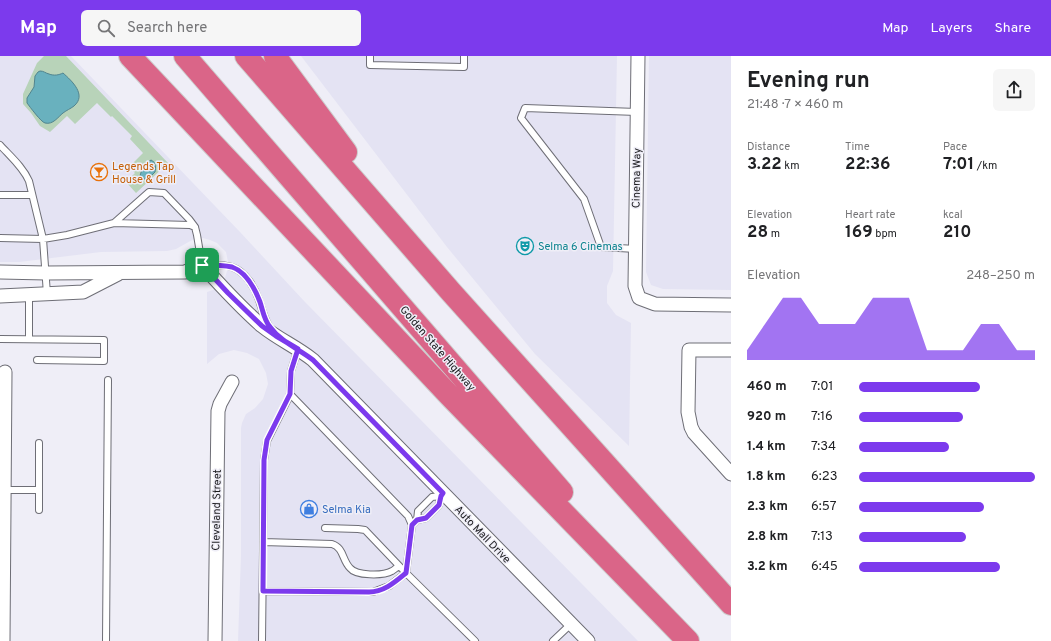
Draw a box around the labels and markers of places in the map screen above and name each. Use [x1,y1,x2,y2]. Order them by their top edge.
place label: Legends Tap House & Grill [112,160,176,187]
bar icon: Legends Tap House & Grill [89,162,109,182]
theatre icon: Selma 6 Cinemas [515,236,535,256]
place label: Selma 6 Cinemas [538,240,623,254]
pin [185,248,219,282]
shop icon: Selma Kia [299,499,319,519]
place label: Selma Kia [322,503,371,517]

